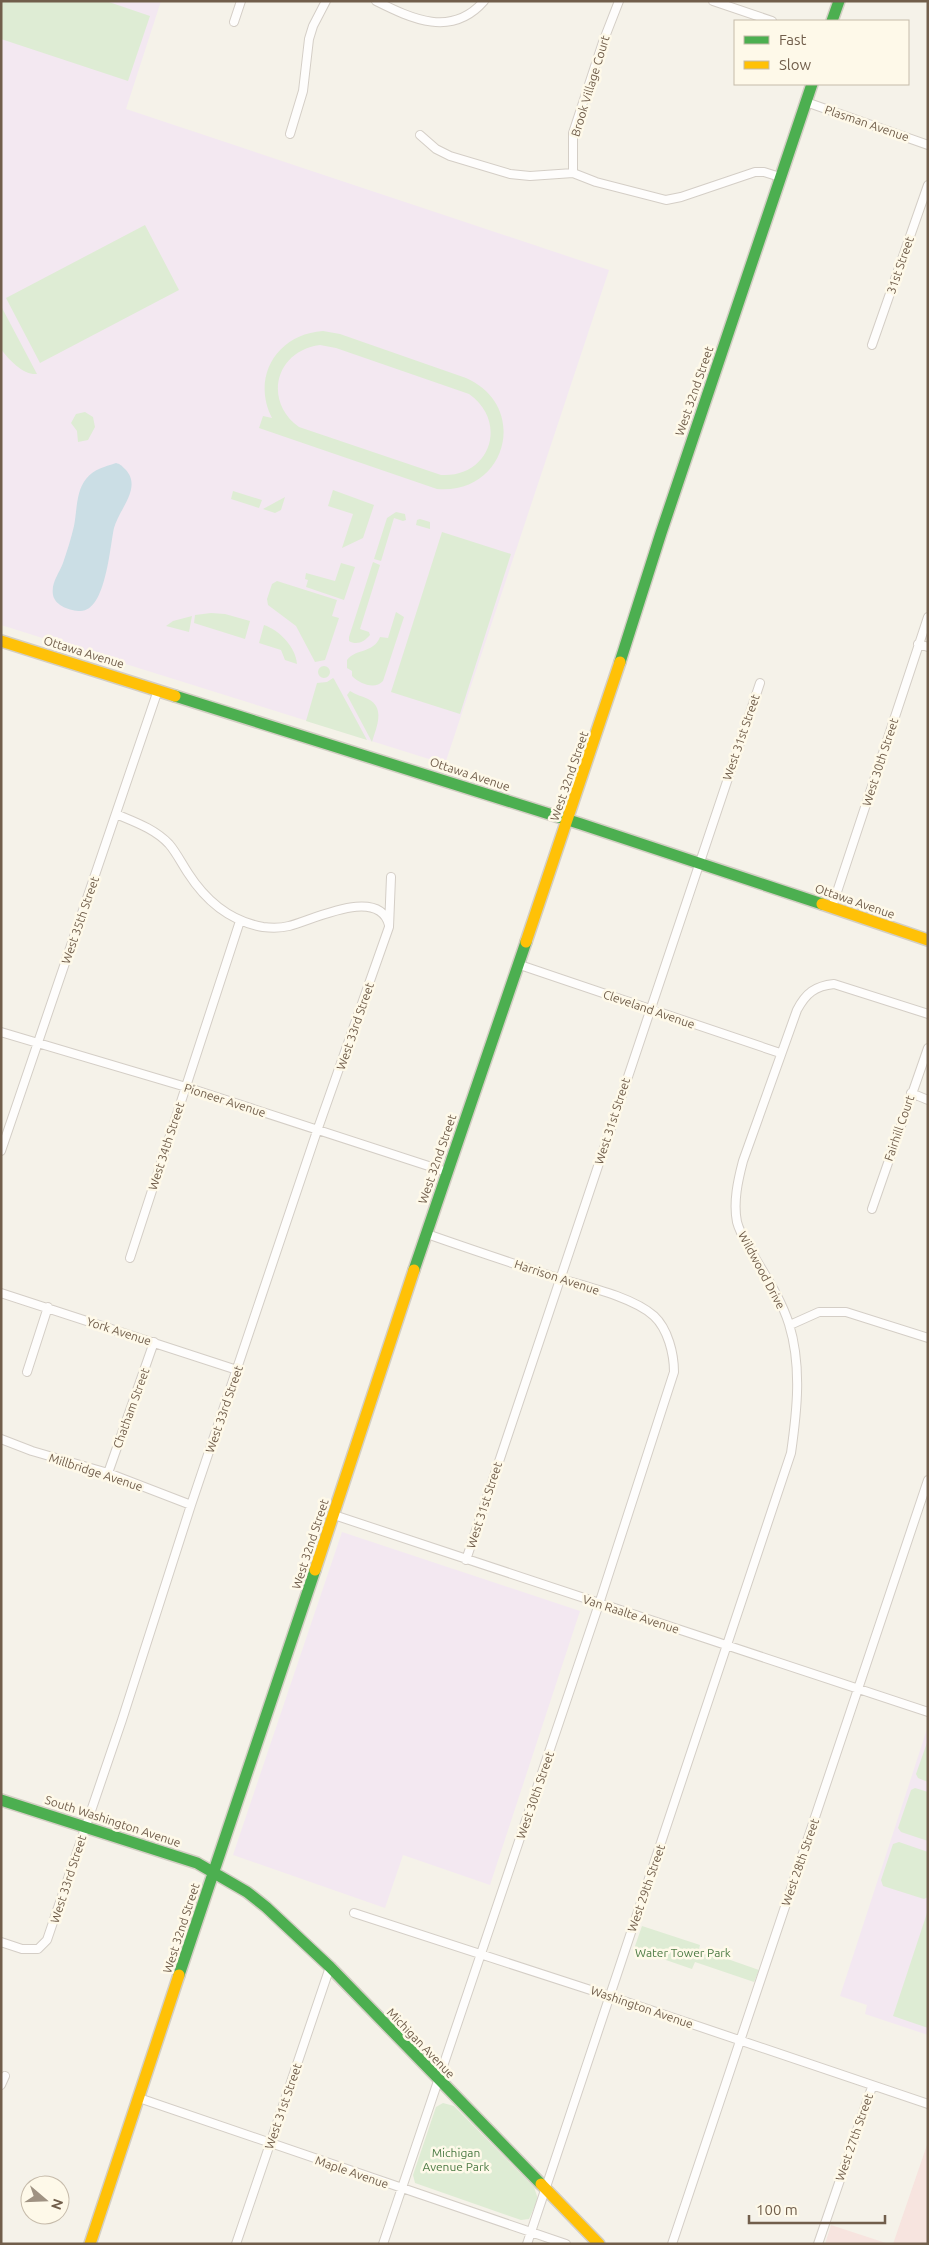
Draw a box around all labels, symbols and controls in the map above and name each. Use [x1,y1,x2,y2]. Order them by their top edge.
legend [734,20,909,85]
text: Fast [779,31,807,48]
street label: Brook Village Court [568,34,612,138]
text: Slow [779,56,812,73]
street label: Plasman Avenue [823,102,911,144]
street label: 31st Street [884,234,916,295]
street label: West 32nd Street [673,344,716,438]
street label: Ottawa Avenue [42,634,126,670]
street label: West 31st Street [720,692,762,782]
street label: West 30th Street [860,716,900,808]
street label: West 32nd Street [548,729,591,823]
street label: Ottawa Avenue [428,755,512,793]
street label: West 35th Street [59,874,101,965]
street label: Ottawa Avenue [813,881,897,921]
street label: West 33rd Street [334,980,376,1071]
street label: Cleveland Avenue [602,987,696,1031]
street label: West 31st Street [592,1076,632,1166]
street label: Pioneer Avenue [183,1081,267,1119]
street label: Fairhill Court [882,1093,916,1163]
street label: West 34th Street [146,1100,186,1192]
street label: West 32nd Street [416,1112,459,1206]
street label: Wildwood Drive [736,1229,788,1311]
street label: Harrison Avenue [513,1257,601,1297]
street label: York Avenue [85,1314,153,1348]
street label: West 33rd Street [203,1363,245,1454]
street label: Chatham Street [110,1366,152,1450]
street label: Millbridge Avenue [47,1451,145,1493]
street label: West 31st Street [464,1460,504,1550]
street label: West 32nd Street [289,1497,331,1591]
street label: Van Raalte Avenue [581,1592,681,1636]
street label: West 30th Street [514,1749,556,1840]
street label: South Washington Avenue [43,1793,183,1849]
street label: West 28th Street [779,1816,821,1907]
street label: West 33rd Street [48,1833,88,1925]
street label: West 29th Street [625,1842,667,1933]
street label: West 32nd Street [160,1881,202,1975]
park label: Water Tower Park [635,1946,731,1959]
street label: Washington Avenue [589,1983,695,2031]
street label: Michigan Avenue [384,2005,458,2081]
street label: West 31st Street [262,2061,304,2151]
street label: West 27th Street [833,2091,875,2182]
park label: Michigan Avenue Park [422,2146,490,2173]
street label: Maple Avenue [314,2153,390,2191]
north arrow [20,2175,70,2225]
scale bar [749,2192,885,2224]
text: N [48,2197,67,2212]
text: 100 m [756,2201,798,2218]

